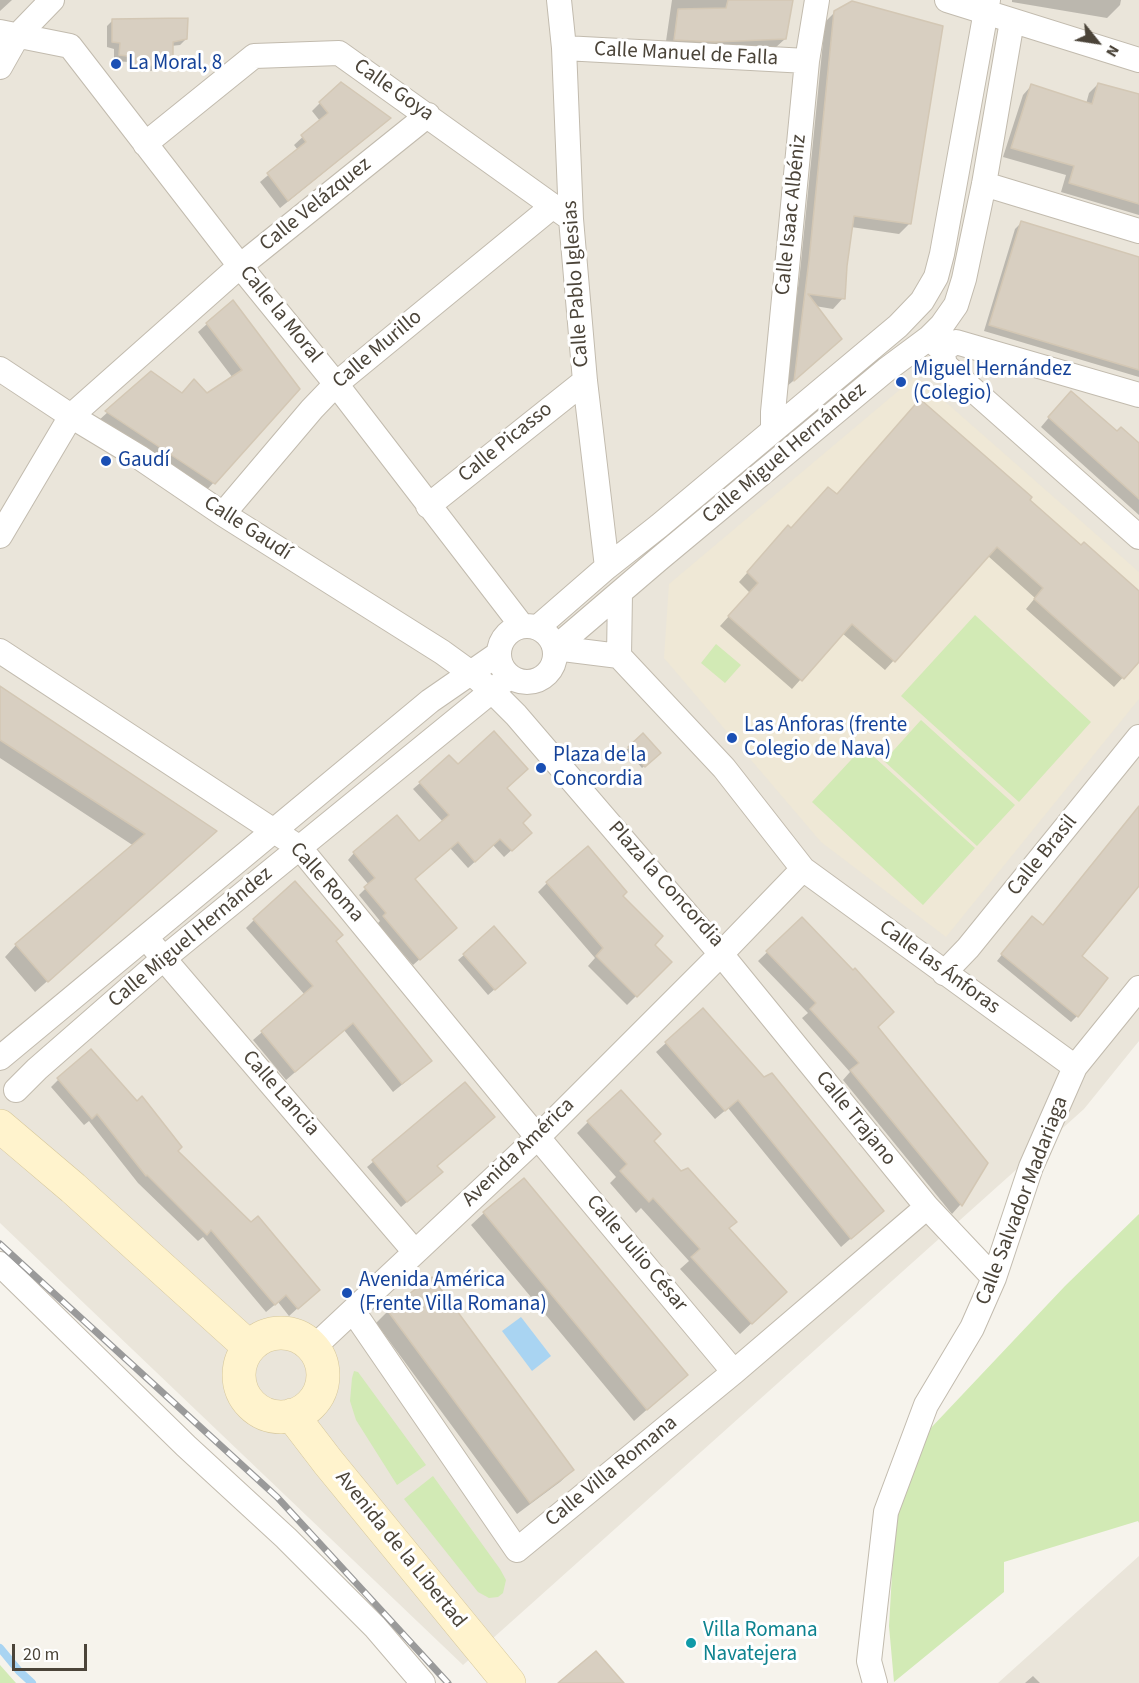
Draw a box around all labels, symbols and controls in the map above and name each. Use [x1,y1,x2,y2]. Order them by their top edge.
north arrow [1067,12,1127,72]
street label: Calle Manuel de Falla [593,38,779,72]
text: N [1100,41,1125,61]
place label: La Moral, 8 [128,51,222,77]
street label: Calle Goya [348,54,438,128]
marker: La Moral, 8 [109,57,123,71]
street label: Calle Isaac Albéniz [771,133,813,297]
street label: Calle Velázquez [255,152,377,258]
street label: Calle Pablo Iglesias [559,200,595,368]
street label: Calle la Moral [233,261,327,369]
street label: Calle Murillo [328,305,428,395]
place label: Miguel Hernández (Colegio) [913,357,1071,407]
marker: Miguel Hernández (Colegio) [894,375,908,389]
street label: Calle Miguel Hernández [698,378,872,530]
street label: Calle Picasso [454,397,558,489]
place label: Gaudí [118,448,170,474]
marker: Gaudí [99,454,113,468]
street label: Calle Gaudí [198,491,296,567]
place label: Las Anforas (frente Colegio de Nava) [744,713,907,763]
marker: Las Anforas (frente Colegio de Nava) [725,731,739,745]
place label: Plaza de la Concordia [553,743,646,793]
marker: Plaza de la Concordia [534,761,548,775]
street label: Calle Brasil [1003,810,1083,902]
street label: Plaza la Concordia [602,817,728,953]
street label: Calle Roma [284,838,368,928]
street label: Calle Miguel Hernández [104,862,278,1014]
street label: Calle las Ánforas [874,916,1004,1020]
street label: Calle Lancia [236,1046,324,1142]
street label: Calle Trajano [809,1067,901,1171]
street label: Avenida América [458,1093,580,1213]
street label: Calle Salvador Madariaga [972,1093,1074,1309]
street label: Calle Julio César [580,1191,692,1317]
place label: Avenida América (Frente Villa Romana) [359,1268,547,1318]
marker: Avenida América (Frente Villa Romana) [340,1286,354,1300]
street label: Calle Villa Romana [541,1411,683,1533]
street label: Avenida de la Libertad [329,1467,471,1633]
place label: Villa Romana Navatejera [703,1618,818,1668]
scale bar [15,1632,90,1670]
marker: Villa Romana Navatejera [684,1636,698,1650]
text: 20 m [23,1642,59,1667]

